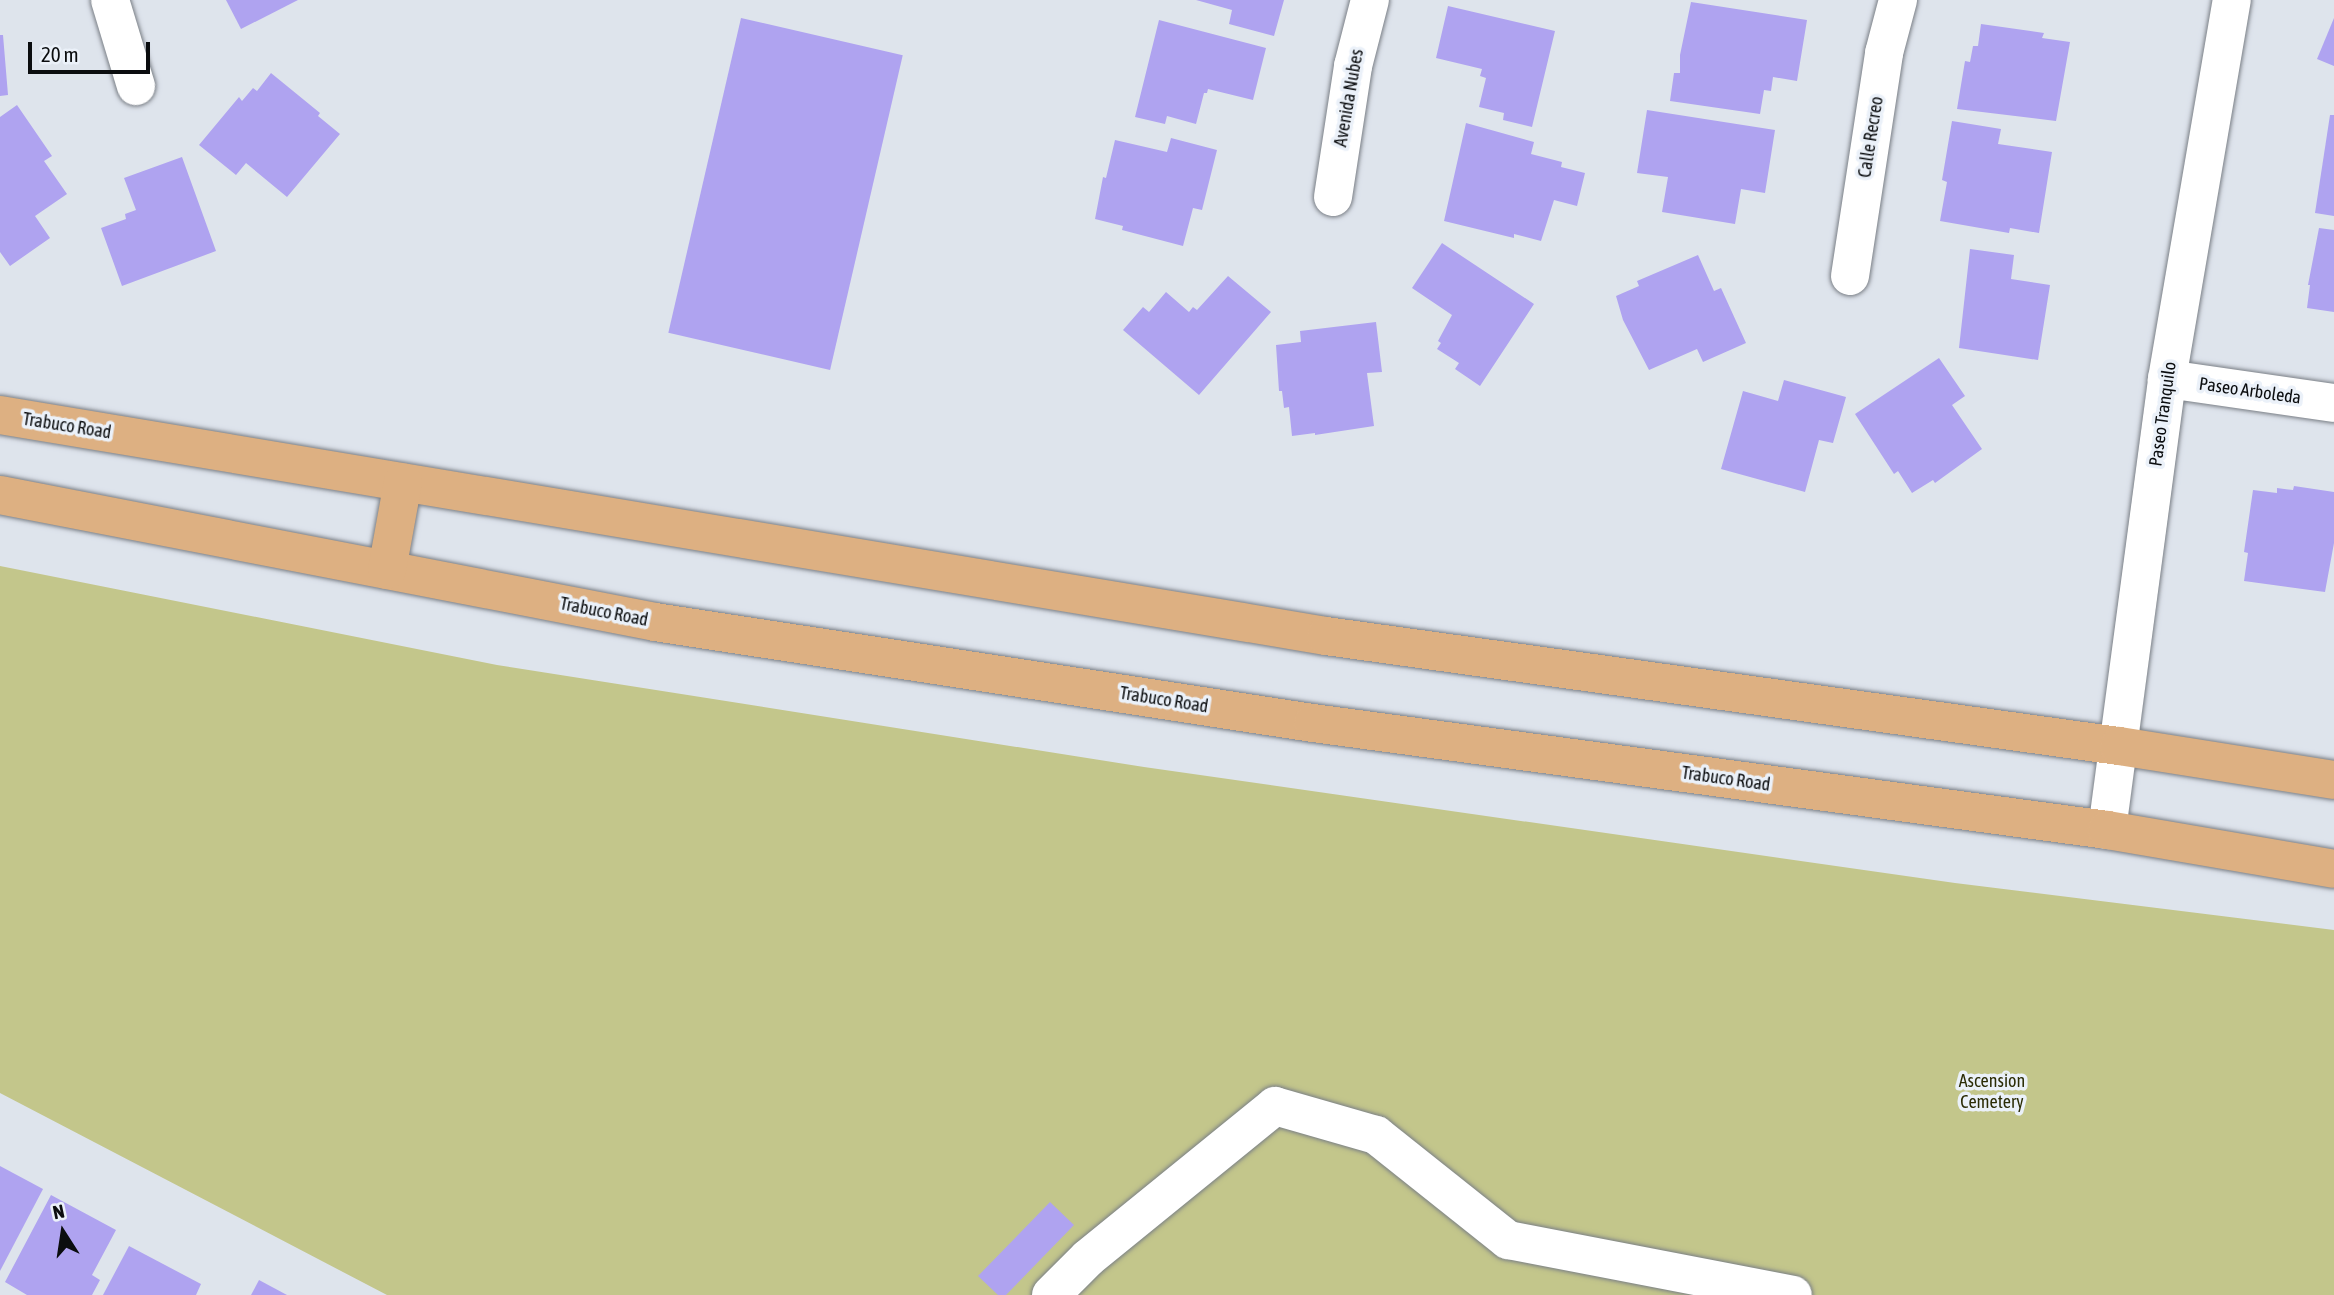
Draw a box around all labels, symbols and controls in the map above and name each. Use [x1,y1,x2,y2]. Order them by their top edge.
scale bar [32,28,154,72]
text: 20 m [41,42,79,66]
street label: Avenida Nubes [1330,47,1368,149]
street label: Calle Recreo [1854,95,1888,179]
street label: Paseo Tranquilo [2145,360,2181,468]
street label: Paseo Arboleda [2198,373,2302,409]
street label: Trabuco Road [21,408,113,444]
street label: Trabuco Road [558,593,650,631]
street label: Trabuco Road [1118,682,1210,718]
street label: Trabuco Road [1680,762,1772,796]
park label: Ascension Cemetery [1959,1071,2025,1114]
north arrow [28,1197,98,1267]
text: N [51,1200,66,1223]

